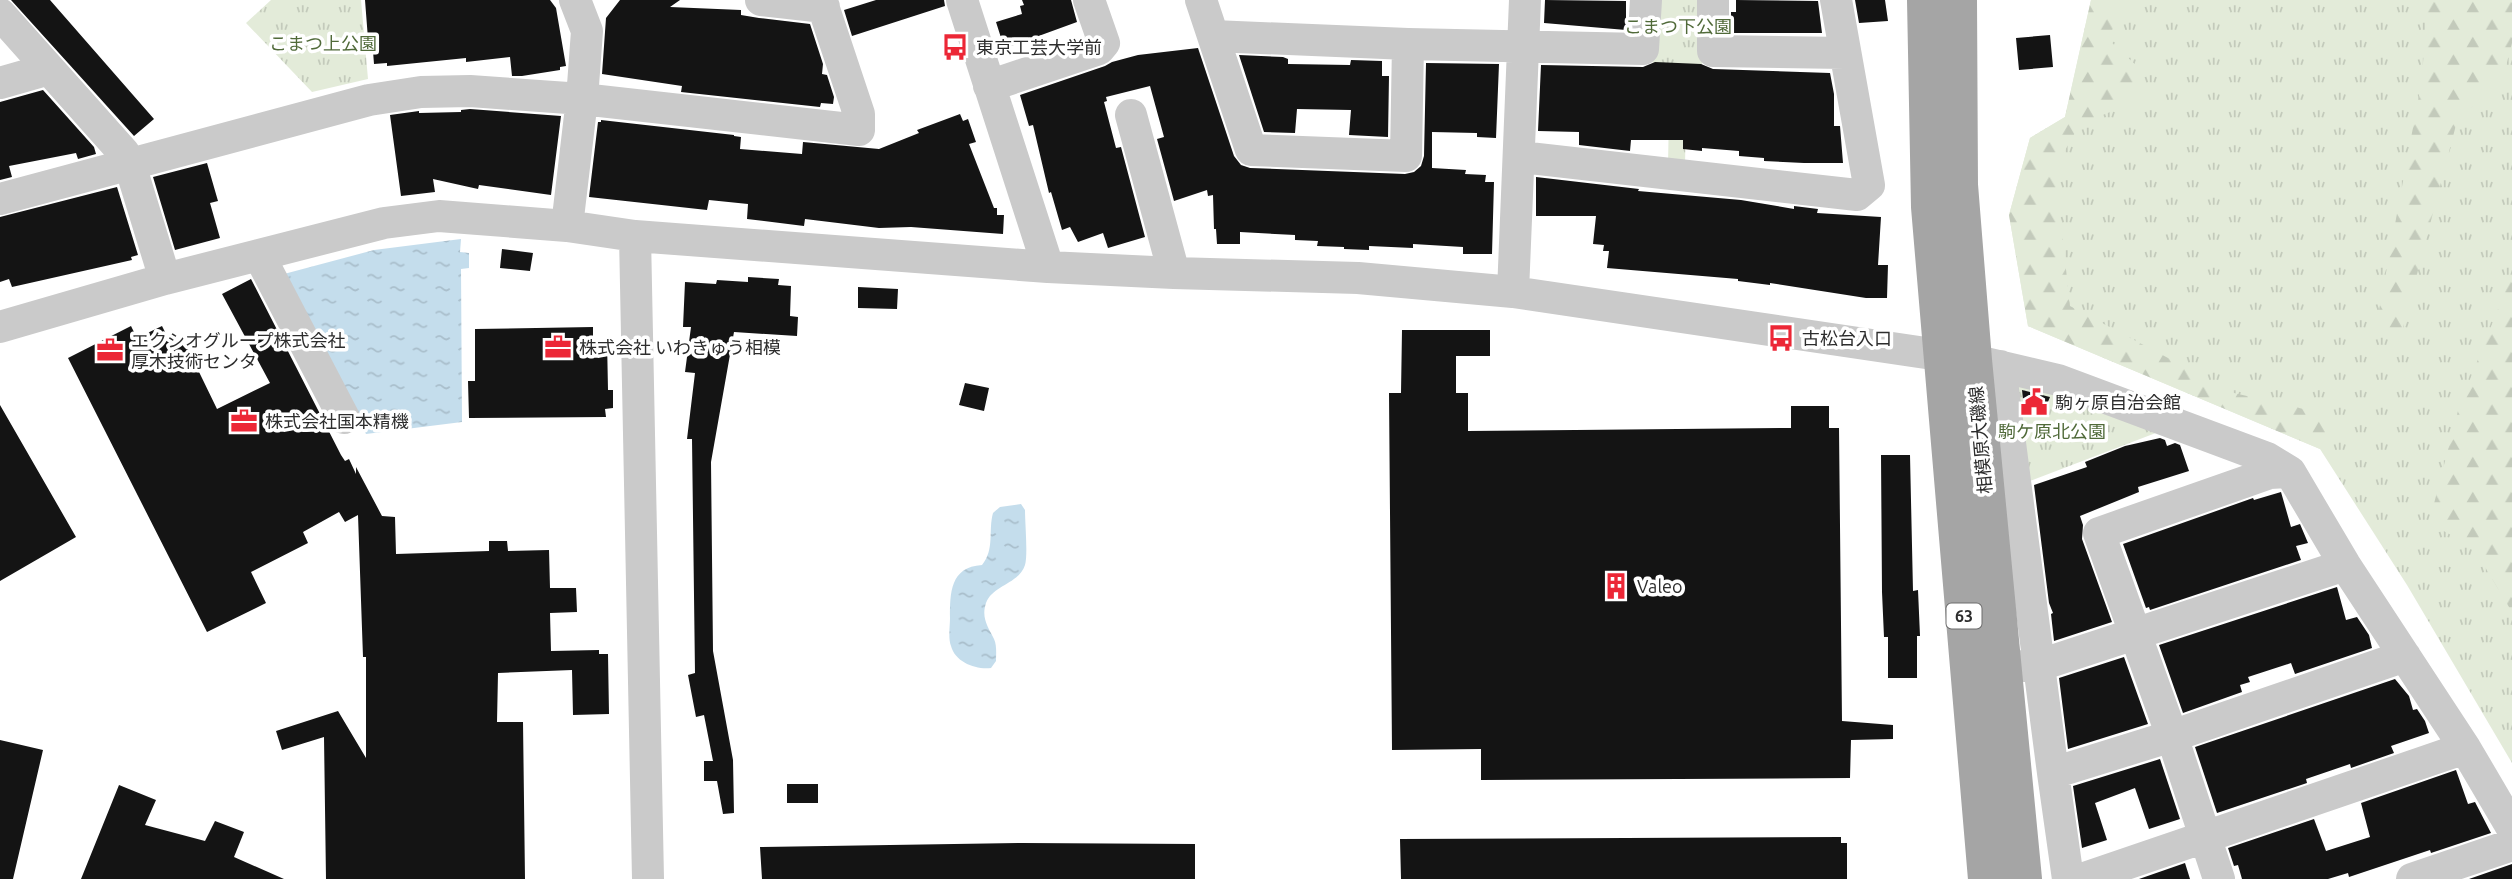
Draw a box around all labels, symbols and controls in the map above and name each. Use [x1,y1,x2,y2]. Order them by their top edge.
park label: こまつ下公園 [1624,16,1732,36]
bus stop icon: 東京工芸大学前 [940,32,970,62]
park label: こまつ上公園 [269,33,377,53]
place label: 東京工芸大学前 [976,37,1102,57]
bus stop icon: 古松台入口 [1766,323,1796,353]
place label: 古松台入口 [1802,328,1892,348]
place label: エクシオグループ株式会社 厚木技術センタ [131,330,346,371]
office icon: 株式会社 いわきゅう相模 [543,332,573,362]
office icon: エクシオグループ株式会社 厚木技術センタ [95,335,125,365]
place label: 株式会社 いわきゅう相模 [579,337,781,357]
street label: 相模原大磯線 [1965,385,1995,495]
public building icon: 駒ヶ原自治会館 [2019,387,2049,417]
place label: 駒ヶ原自治会館 [2055,392,2181,412]
office icon: 株式会社国本精機 [229,406,259,436]
place label: 株式会社国本精機 [265,411,409,431]
park label: 駒ケ原北公園 [1998,421,2106,441]
building icon: Valeo [1601,571,1631,601]
place label: Valeo [1637,576,1683,596]
road number: 63 [1946,604,1982,628]

